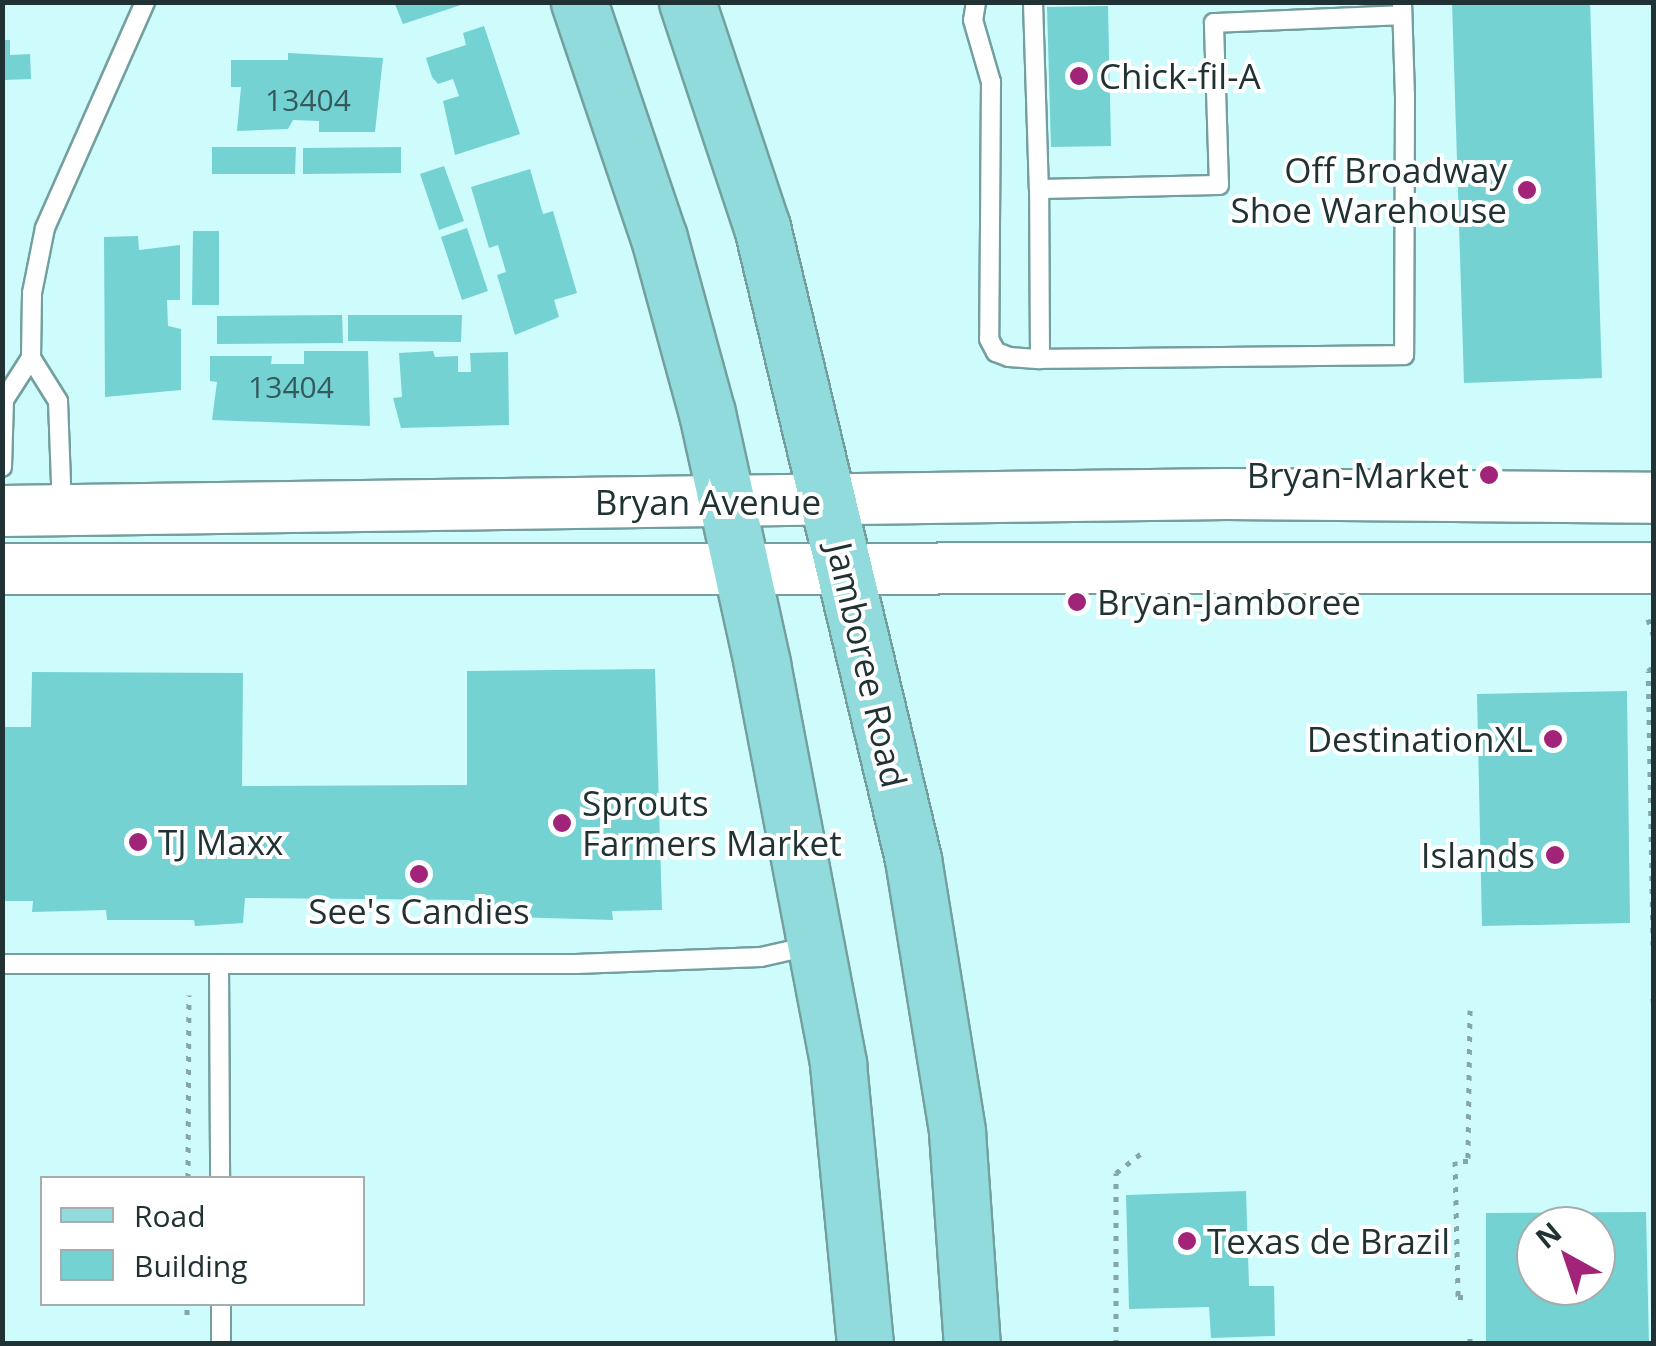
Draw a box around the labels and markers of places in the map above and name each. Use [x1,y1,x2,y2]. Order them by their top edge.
place label: Chick-fil-A [1099,55,1261,97]
marker: Chick-fil-A [1068,65,1090,87]
place label: Off Broadway Shoe Warehouse [1231,149,1507,231]
marker: Off Broadway Shoe Warehouse [1516,179,1538,201]
place label: Bryan-Market [1247,454,1469,496]
marker: Bryan-Market [1478,464,1500,486]
place label: Bryan-Jamboree [1097,581,1361,623]
marker: Bryan-Jamboree [1066,591,1088,613]
place label: DestinationXL [1307,718,1533,760]
marker: DestinationXL [1542,728,1564,750]
place label: Sprouts Farmers Market [582,782,842,864]
marker: Sprouts Farmers Market [551,812,573,834]
place label: TJ Maxx [158,821,283,863]
marker: TJ Maxx [127,831,149,853]
place label: Islands [1421,834,1535,876]
marker: Islands [1544,844,1566,866]
marker: See's Candies [408,863,430,885]
place label: See's Candies [308,890,530,932]
place label: Texas de Brazil [1207,1220,1450,1262]
marker: Texas de Brazil [1176,1230,1198,1252]

